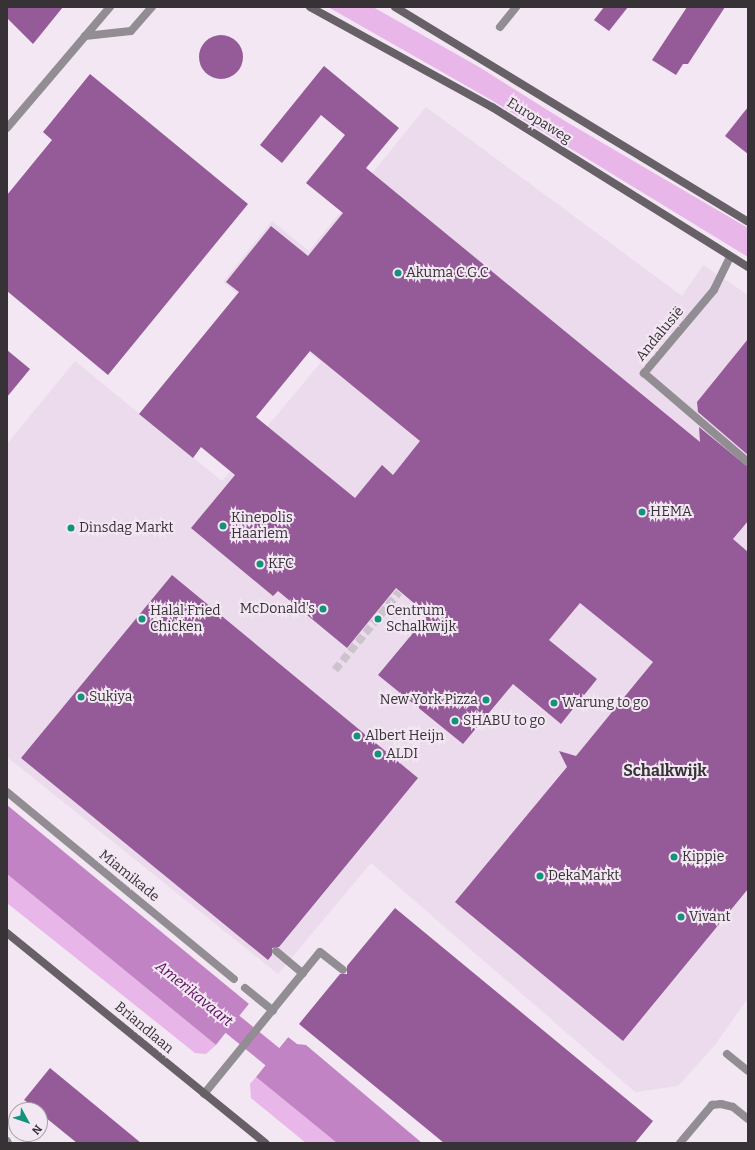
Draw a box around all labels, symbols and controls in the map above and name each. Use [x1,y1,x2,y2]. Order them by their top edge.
street label: Europaweg [504,94,574,148]
place label: Akuma C.G.C [406,265,489,281]
marker: Akuma C.G.C [393,268,403,278]
street label: Andalusië [633,304,687,364]
place label: HEMA [650,504,692,520]
marker: HEMA [637,507,647,517]
place label: Kinepolis Haarlem [231,510,293,542]
place label: Dinsdag Markt [79,520,174,536]
marker: Kinepolis Haarlem [218,521,228,531]
marker: Dinsdag Markt [66,523,76,533]
place label: KFC [268,556,294,572]
marker: KFC [255,559,265,569]
place label: McDonald's [240,601,315,617]
place label: Halal Fried Chicken [150,603,221,636]
place label: Centrum Schalkwijk [386,603,456,636]
marker: McDonald's [318,604,328,614]
marker: Halal Fried Chicken [137,614,147,624]
marker: Centrum Schalkwijk [373,614,383,624]
place label: Sukiya [89,689,132,705]
marker: Sukiya [76,692,86,702]
place label: New York Pizza [380,692,478,708]
marker: New York Pizza [481,695,491,705]
place label: Warung to go [562,695,649,711]
marker: Warung to go [549,698,559,708]
place label: SHABU to go [463,713,545,729]
marker: SHABU to go [450,716,460,726]
place label: Albert Heijn [365,728,444,744]
marker: Albert Heijn [352,731,362,741]
place label: ALDI [386,746,418,762]
marker: ALDI [373,749,383,759]
district label: Schalkwijk [623,761,707,781]
street label: Miamikade [95,847,163,905]
place label: Kippie [682,849,724,865]
marker: Kippie [669,852,679,862]
place label: DekaMarkt [548,868,619,884]
marker: DekaMarkt [535,871,545,881]
place label: Vivant [689,909,731,925]
marker: Vivant [676,912,686,922]
water label: Amerikavaart [152,958,236,1030]
street label: Briandlaan [111,999,177,1057]
north arrow [8,1102,48,1142]
text: N [29,1122,45,1137]

